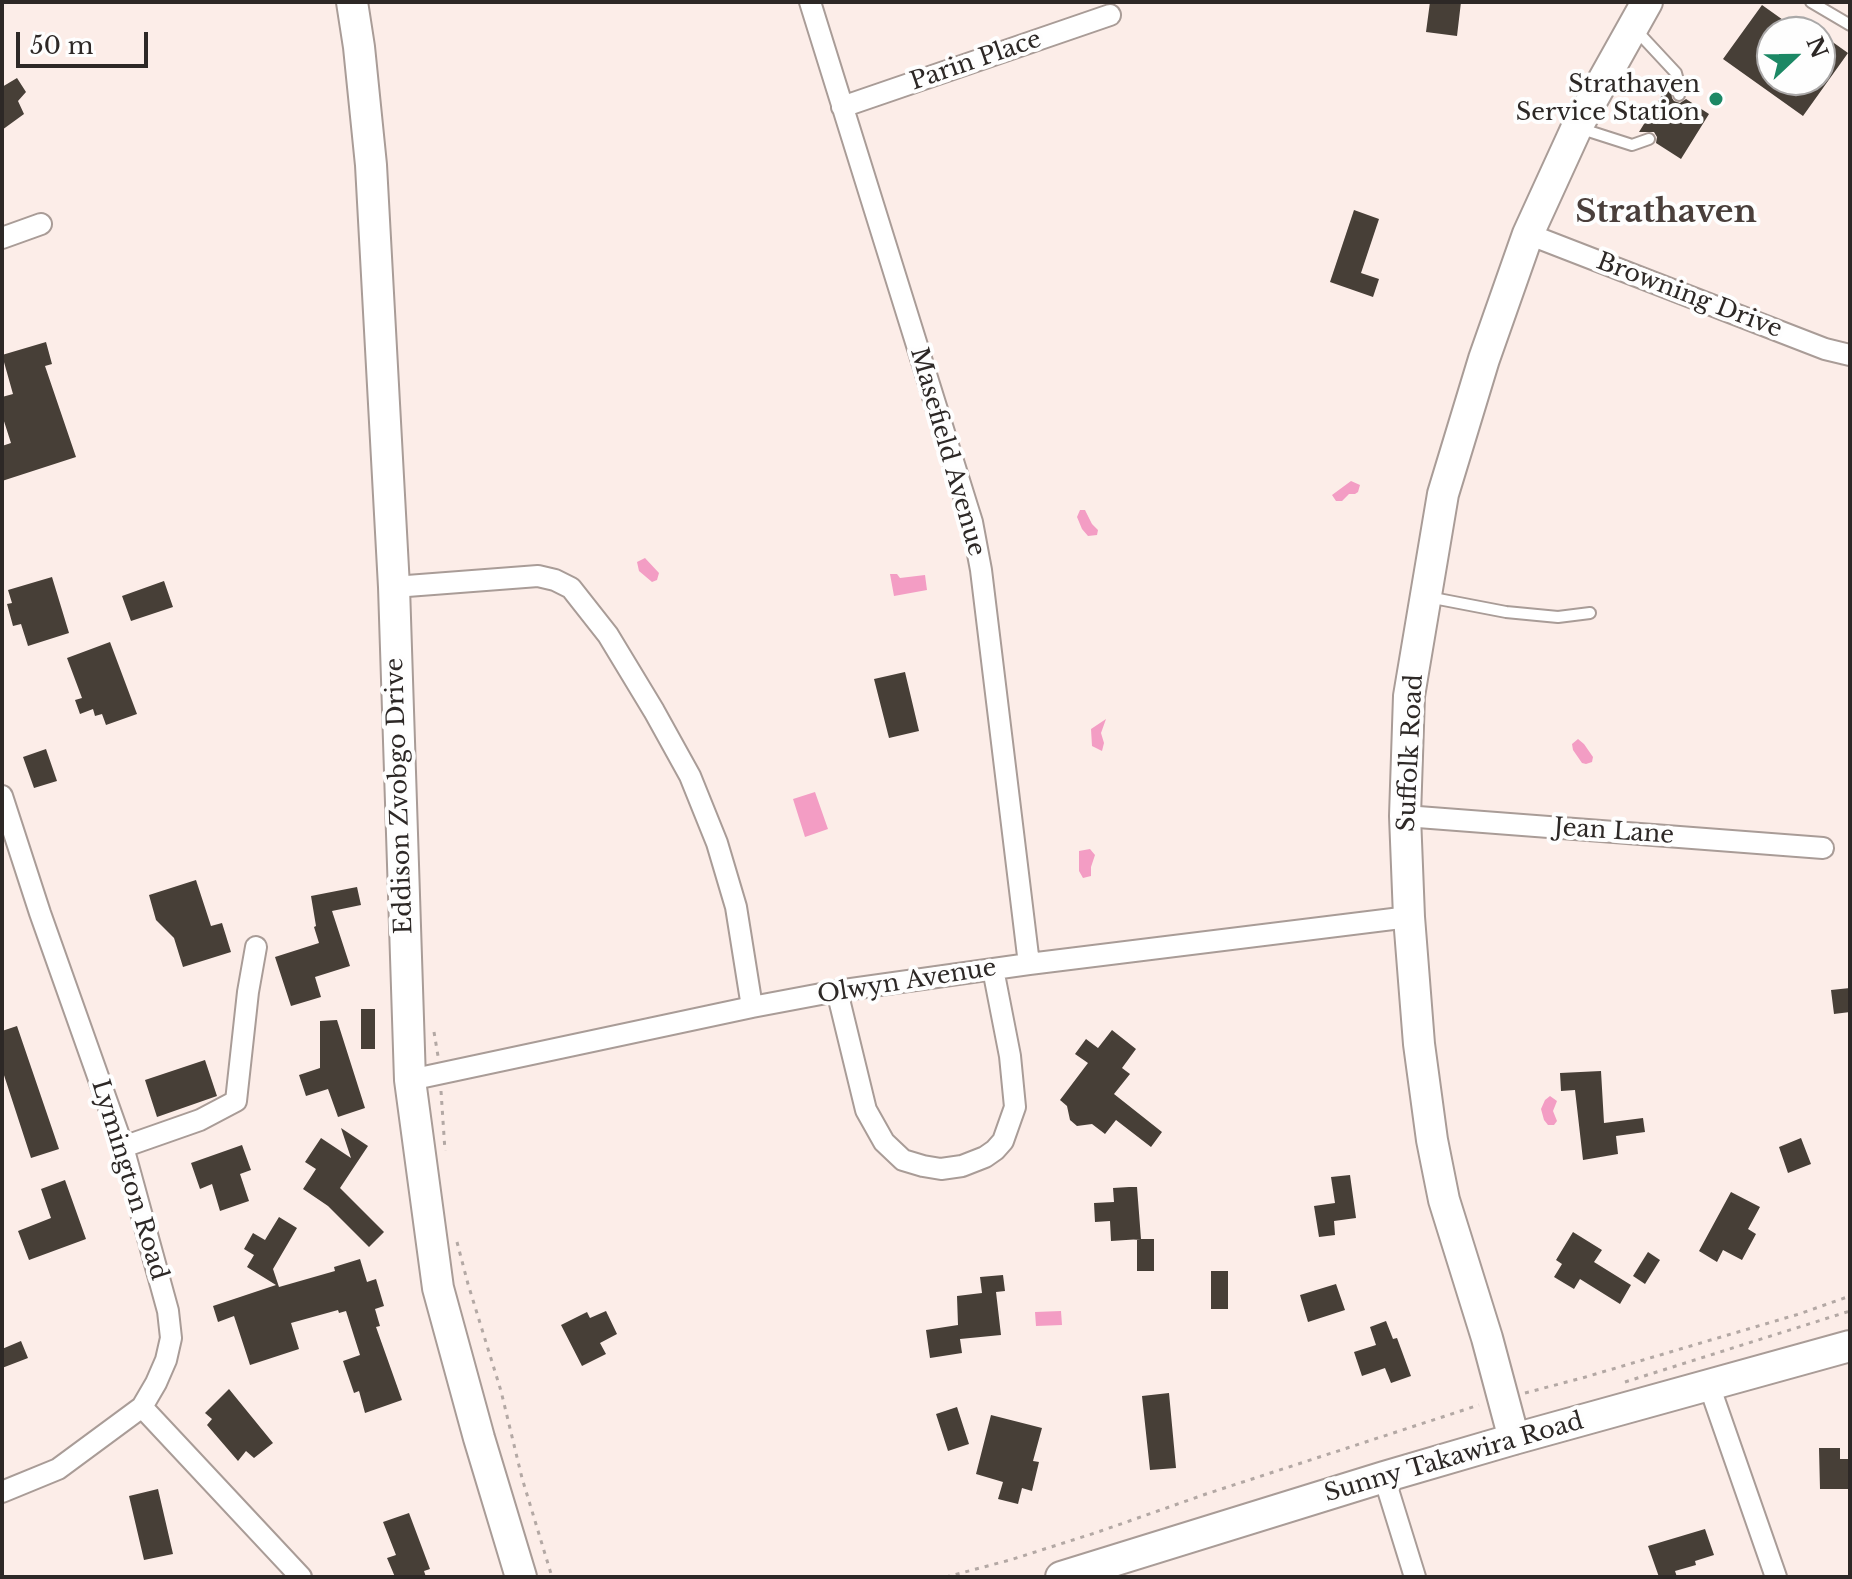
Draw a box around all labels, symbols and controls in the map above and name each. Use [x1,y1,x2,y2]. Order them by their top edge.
scale bar [20,16,152,66]
north arrow [1756,16,1836,96]
street label: Parin Place [907,25,1045,97]
text: 50 m [30,31,93,60]
text: N [1800,33,1833,62]
place label: Strathaven Service Station [1516,71,1700,127]
marker: Strathaven Service Station [1707,90,1725,108]
district label: Strathaven [1575,194,1757,232]
street label: Browning Drive [1592,247,1786,345]
street label: Masefield Avenue [903,344,991,560]
street label: Eddison Zvobgo Drive [381,657,419,935]
street label: Suffolk Road [1392,673,1430,833]
street label: Jean Lane [1553,813,1675,851]
street label: Olwyn Avenue [816,954,998,1010]
street label: Lymington Road [85,1076,173,1284]
street label: Sunny Takawira Road [1321,1407,1587,1509]

